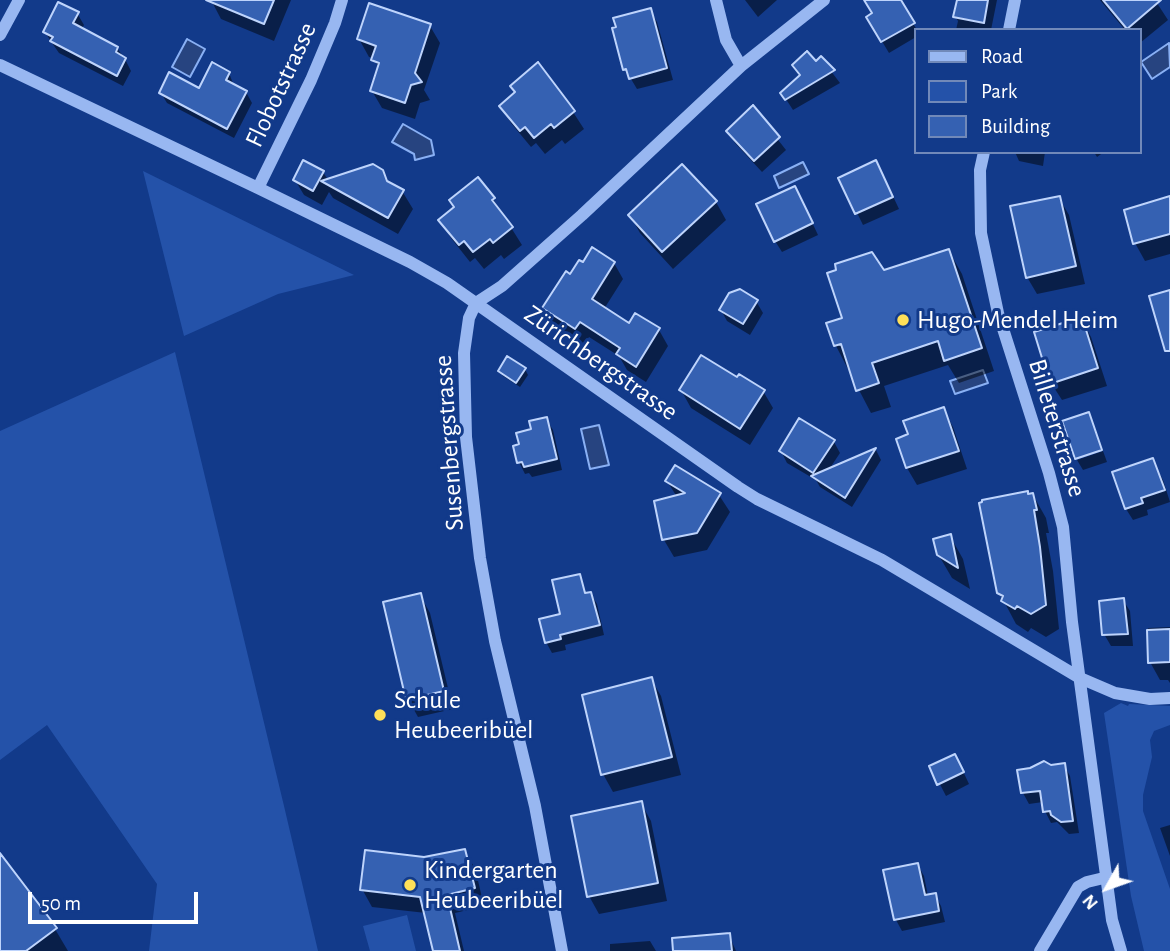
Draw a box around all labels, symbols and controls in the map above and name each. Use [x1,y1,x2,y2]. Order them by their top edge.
street label: Flobotstrasse [239,18,323,152]
legend [914,28,1142,154]
text: Road [981,46,1023,67]
text: Park [981,81,1017,102]
text: Building [981,116,1050,137]
street label: Zürichbergstrasse [518,299,684,427]
place label: Hugo-Mendel Heim [917,304,1118,336]
marker: Hugo-Mendel Heim [895,312,911,328]
street label: Susenbergstrasse [427,354,471,532]
street label: Billeterstrasse [1021,355,1093,501]
place label: Schule Heubeeribüel [394,684,534,746]
marker: Schule Heubeeribüel [372,707,388,723]
north arrow [1072,853,1142,923]
place label: Kindergarten Heubeeribüel [424,854,564,916]
marker: Kindergarten Heubeeribüel [402,877,418,893]
scale bar [32,878,201,922]
text: N [1079,891,1102,913]
text: 50 m [41,893,81,914]

